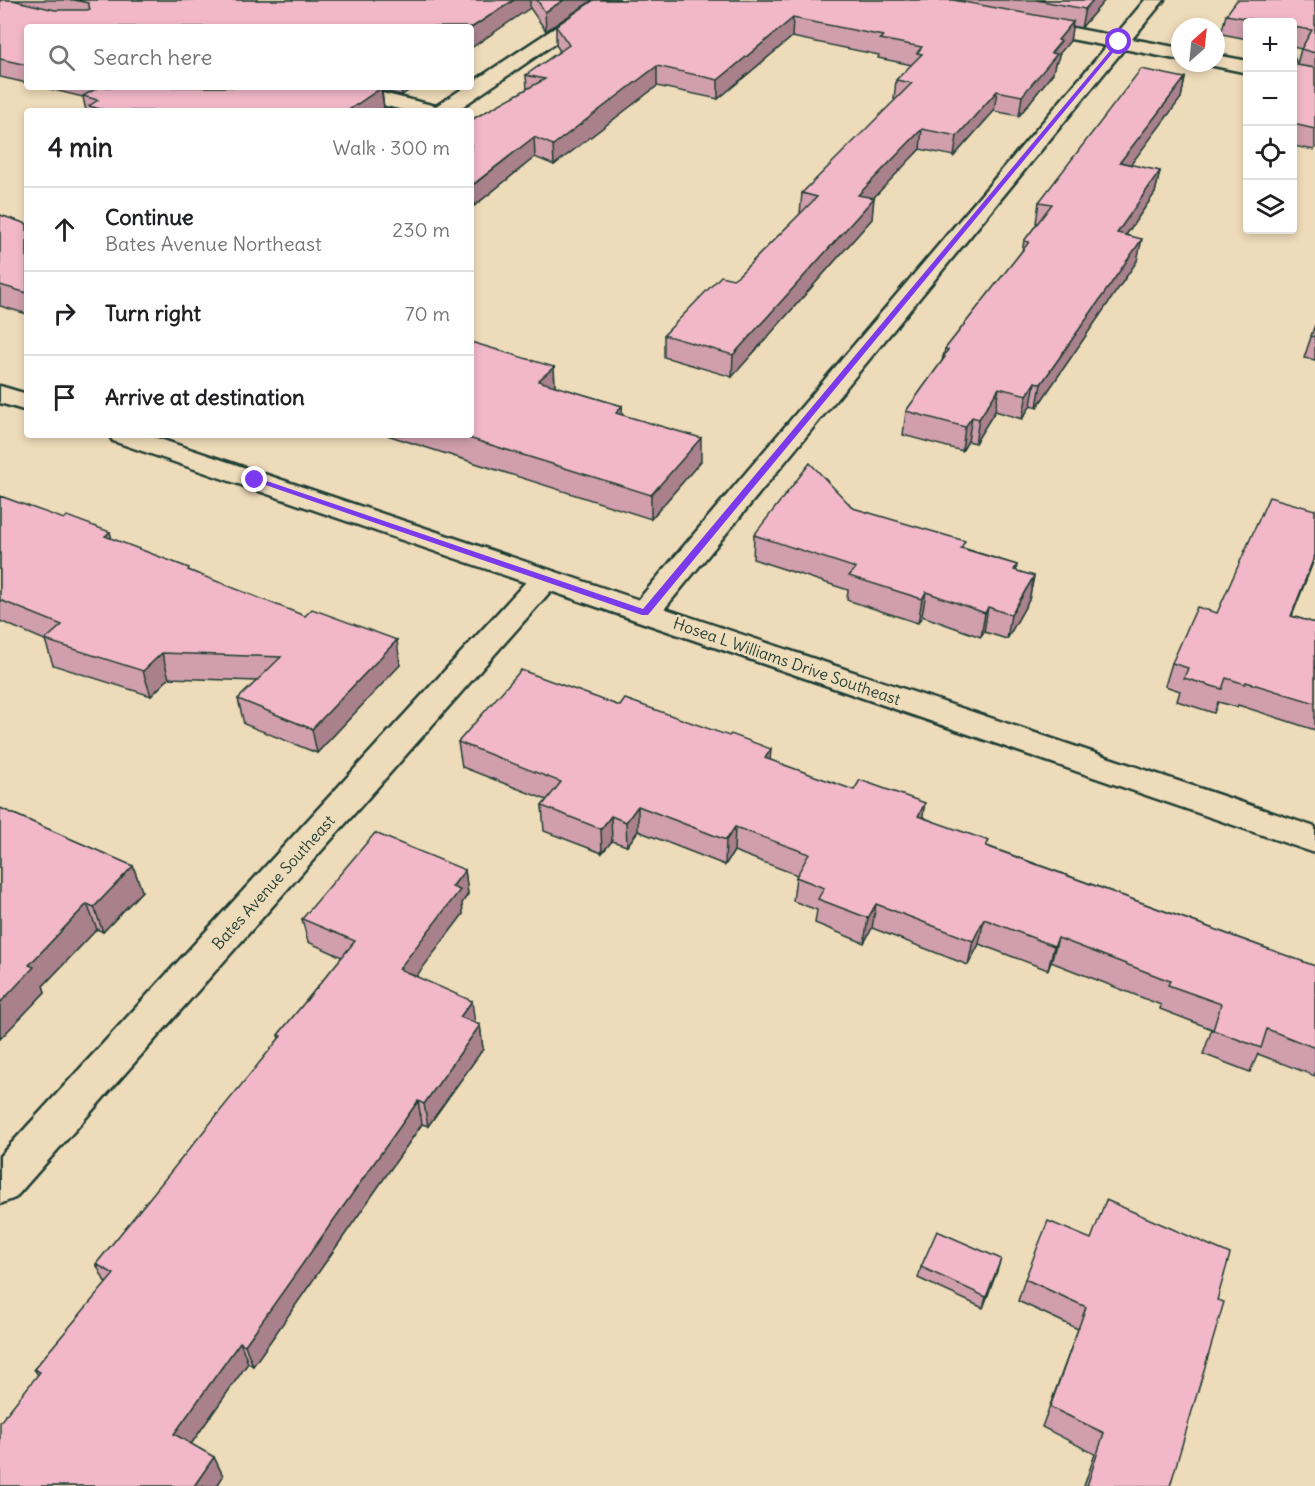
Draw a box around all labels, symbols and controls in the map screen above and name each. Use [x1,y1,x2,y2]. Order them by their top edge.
north arrow [1171,18,1225,72]
map controls [1243,18,1297,234]
button: + [1243,18,1297,72]
search box [24,24,474,90]
route start [1105,28,1131,54]
icon: search [45,41,78,74]
text: Search here [93,43,212,71]
button: − [1243,72,1297,126]
button: locate [1243,126,1297,180]
text: 4 min [48,131,113,164]
text: Walk · 300 m [332,135,450,160]
button: layers [1243,180,1297,234]
text: Continue [105,203,194,231]
icon: ahead [48,213,81,246]
text: 230 m [392,217,450,242]
text: Bates Avenue Northeast [105,231,322,256]
icon: right [48,297,81,330]
text: Turn right [105,299,201,327]
text: 70 m [405,301,450,326]
icon: arrive [48,381,81,414]
text: Arrive at destination [105,383,305,411]
route end [241,466,267,492]
street label: Hosea L Williams Drive Southeast [671,613,904,710]
street label: Bates Avenue Southeast [207,810,339,953]

